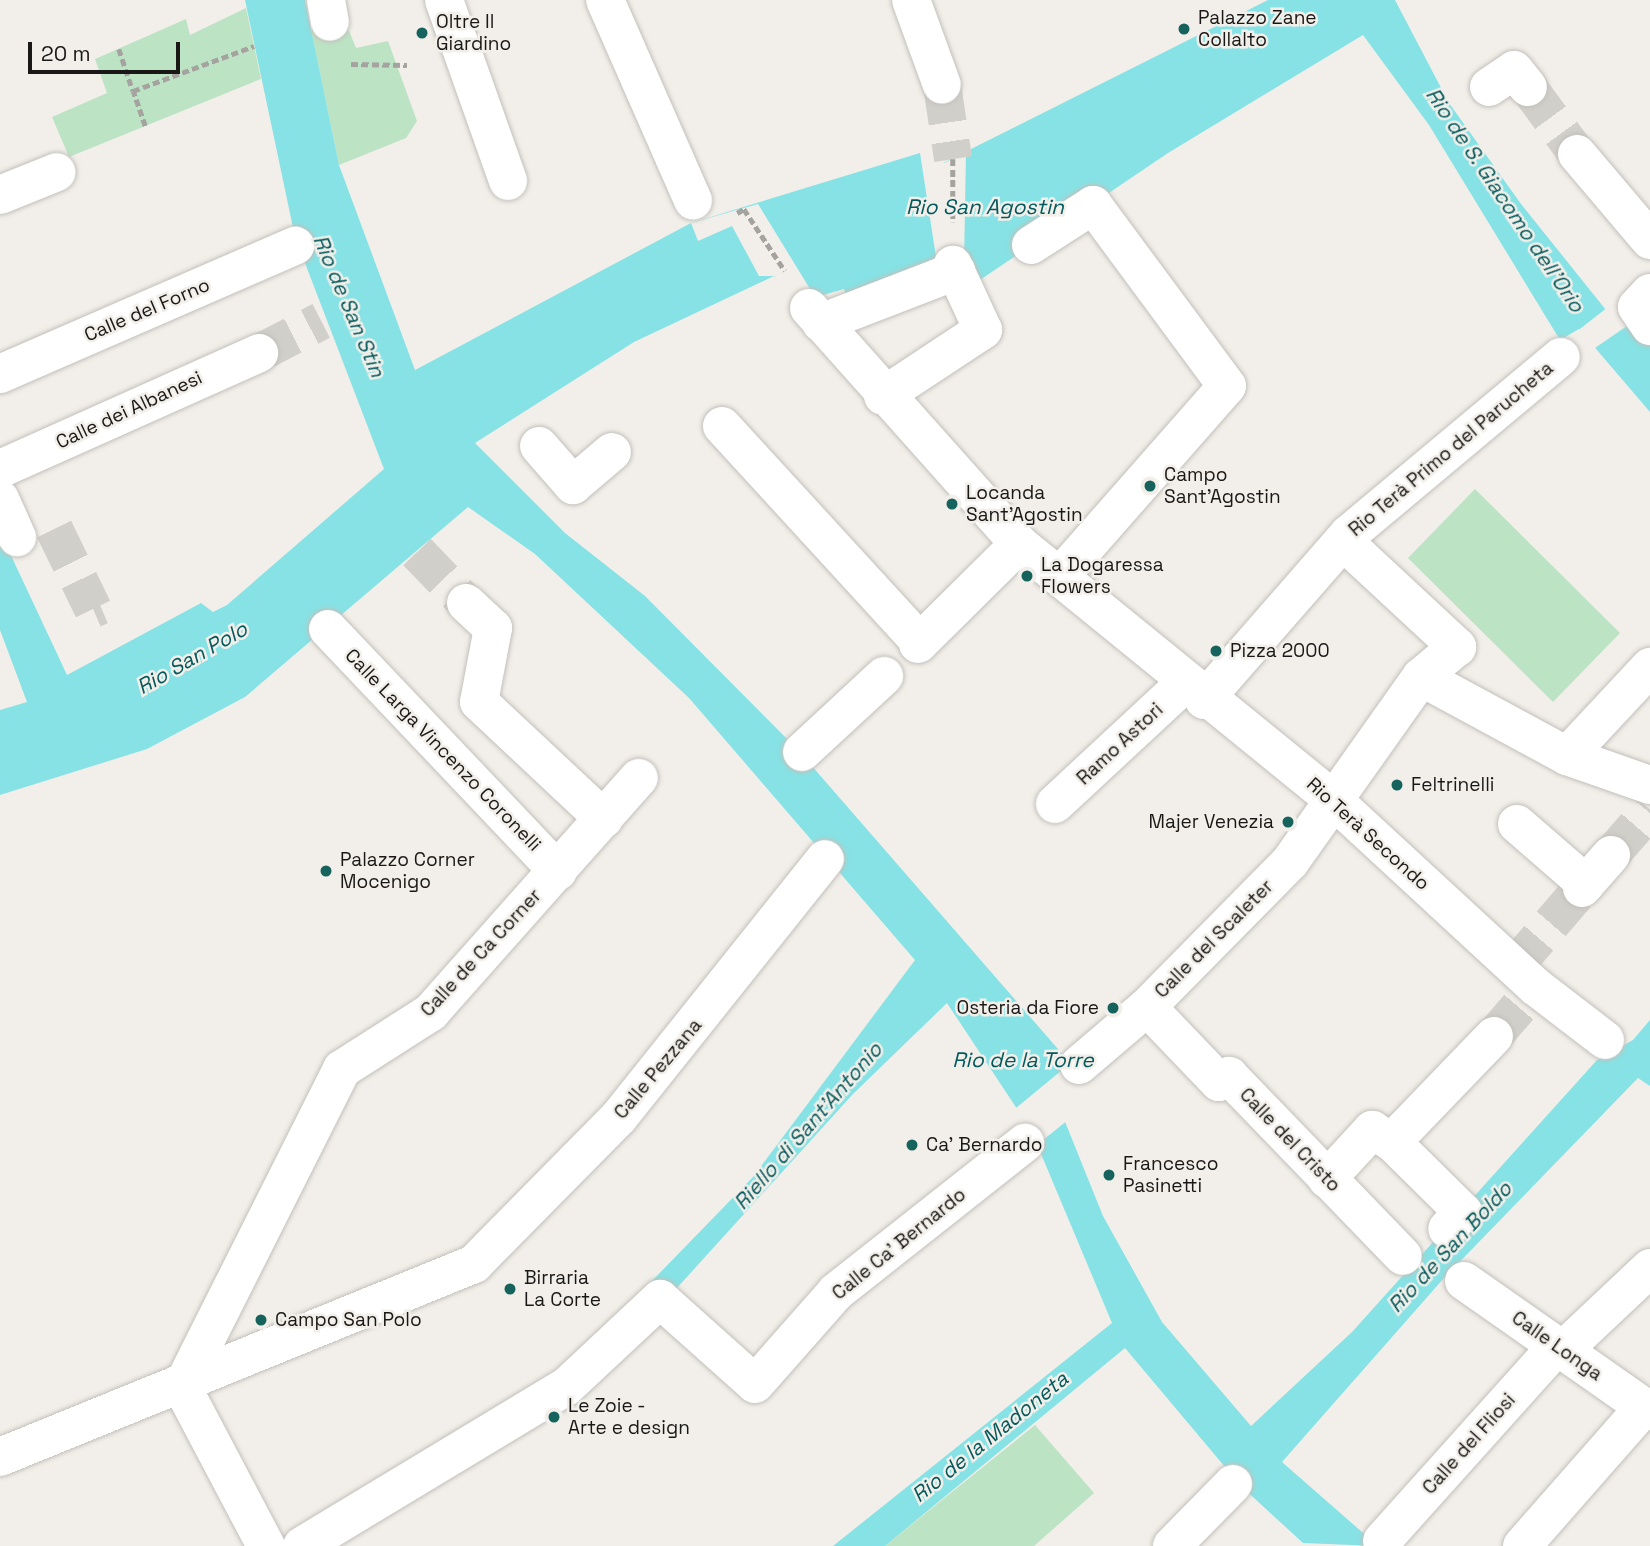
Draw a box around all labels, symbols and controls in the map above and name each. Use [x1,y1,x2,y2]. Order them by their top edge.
place label: Palazzo Zane Collalto [1198,7,1317,51]
place label: Oltre Il Giardino [436,11,511,55]
marker: Palazzo Zane Collalto [1176,21,1192,37]
marker: Oltre Il Giardino [414,25,430,41]
scale bar [32,28,184,72]
text: 20 m [41,40,91,67]
water label: Rio de S. Giacomo dell'Orio [1420,83,1590,317]
water label: Rio San Agostin [906,194,1064,220]
water label: Rio de San Stin [308,231,390,381]
street label: Calle del Forno [81,273,213,347]
street label: Rio Terà Primo del Parucheta [1344,357,1558,541]
street label: Calle dei Albanesi [52,366,206,454]
place label: Campo Sant'Agostin [1164,464,1281,508]
marker: Campo Sant'Agostin [1142,478,1158,494]
place label: Locanda Sant'Agostin [966,482,1083,526]
marker: Locanda Sant'Agostin [944,496,960,512]
place label: La Dogaressa Flowers [1041,554,1164,598]
marker: La Dogaressa Flowers [1019,568,1035,584]
water label: Rio San Polo [132,616,252,700]
place label: Pizza 2000 [1230,640,1330,662]
marker: Pizza 2000 [1208,643,1224,659]
street label: Calle Larga Vincenzo Coronelli [340,644,546,856]
street label: Ramo Astori [1072,698,1168,790]
street label: Rio Terà Secondo [1302,773,1434,895]
place label: Feltrinelli [1411,774,1494,796]
marker: Feltrinelli [1389,777,1405,793]
place label: Majer Venezia [1148,811,1274,833]
marker: Majer Venezia [1280,814,1296,830]
place label: Palazzo Corner Mocenigo [340,849,475,893]
marker: Palazzo Corner Mocenigo [318,863,334,879]
street label: Calle del Scaleter [1150,875,1278,1003]
street label: Calle de Ca Corner [416,884,546,1022]
place label: Osteria da Fiore [956,997,1099,1019]
marker: Osteria da Fiore [1105,1000,1121,1016]
street label: Calle Pezzana [609,1014,707,1124]
water label: Riello di Sant'Antonio [729,1037,887,1215]
water label: Rio de la Torre [952,1047,1094,1073]
street label: Calle del Cristo [1235,1083,1345,1197]
place label: Ca' Bernardo [926,1134,1043,1156]
marker: Ca' Bernardo [904,1137,920,1153]
place label: Francesco Pasinetti [1123,1153,1218,1197]
marker: Francesco Pasinetti [1101,1167,1117,1183]
water label: Rio de San Boldo [1383,1176,1517,1318]
street label: Calle Ca' Bernardo [828,1183,970,1305]
place label: Birraria La Corte [524,1267,601,1311]
marker: Birraria La Corte [502,1281,518,1297]
street label: Calle Longa [1507,1306,1607,1386]
place label: Campo San Polo [275,1309,422,1331]
marker: Campo San Polo [253,1312,269,1328]
water label: Rio de la Madoneta [907,1366,1073,1508]
street label: Calle del Fliosi [1418,1389,1520,1499]
place label: Le Zoie - Arte e design [568,1395,690,1439]
marker: Le Zoie - Arte e design [546,1409,562,1425]

